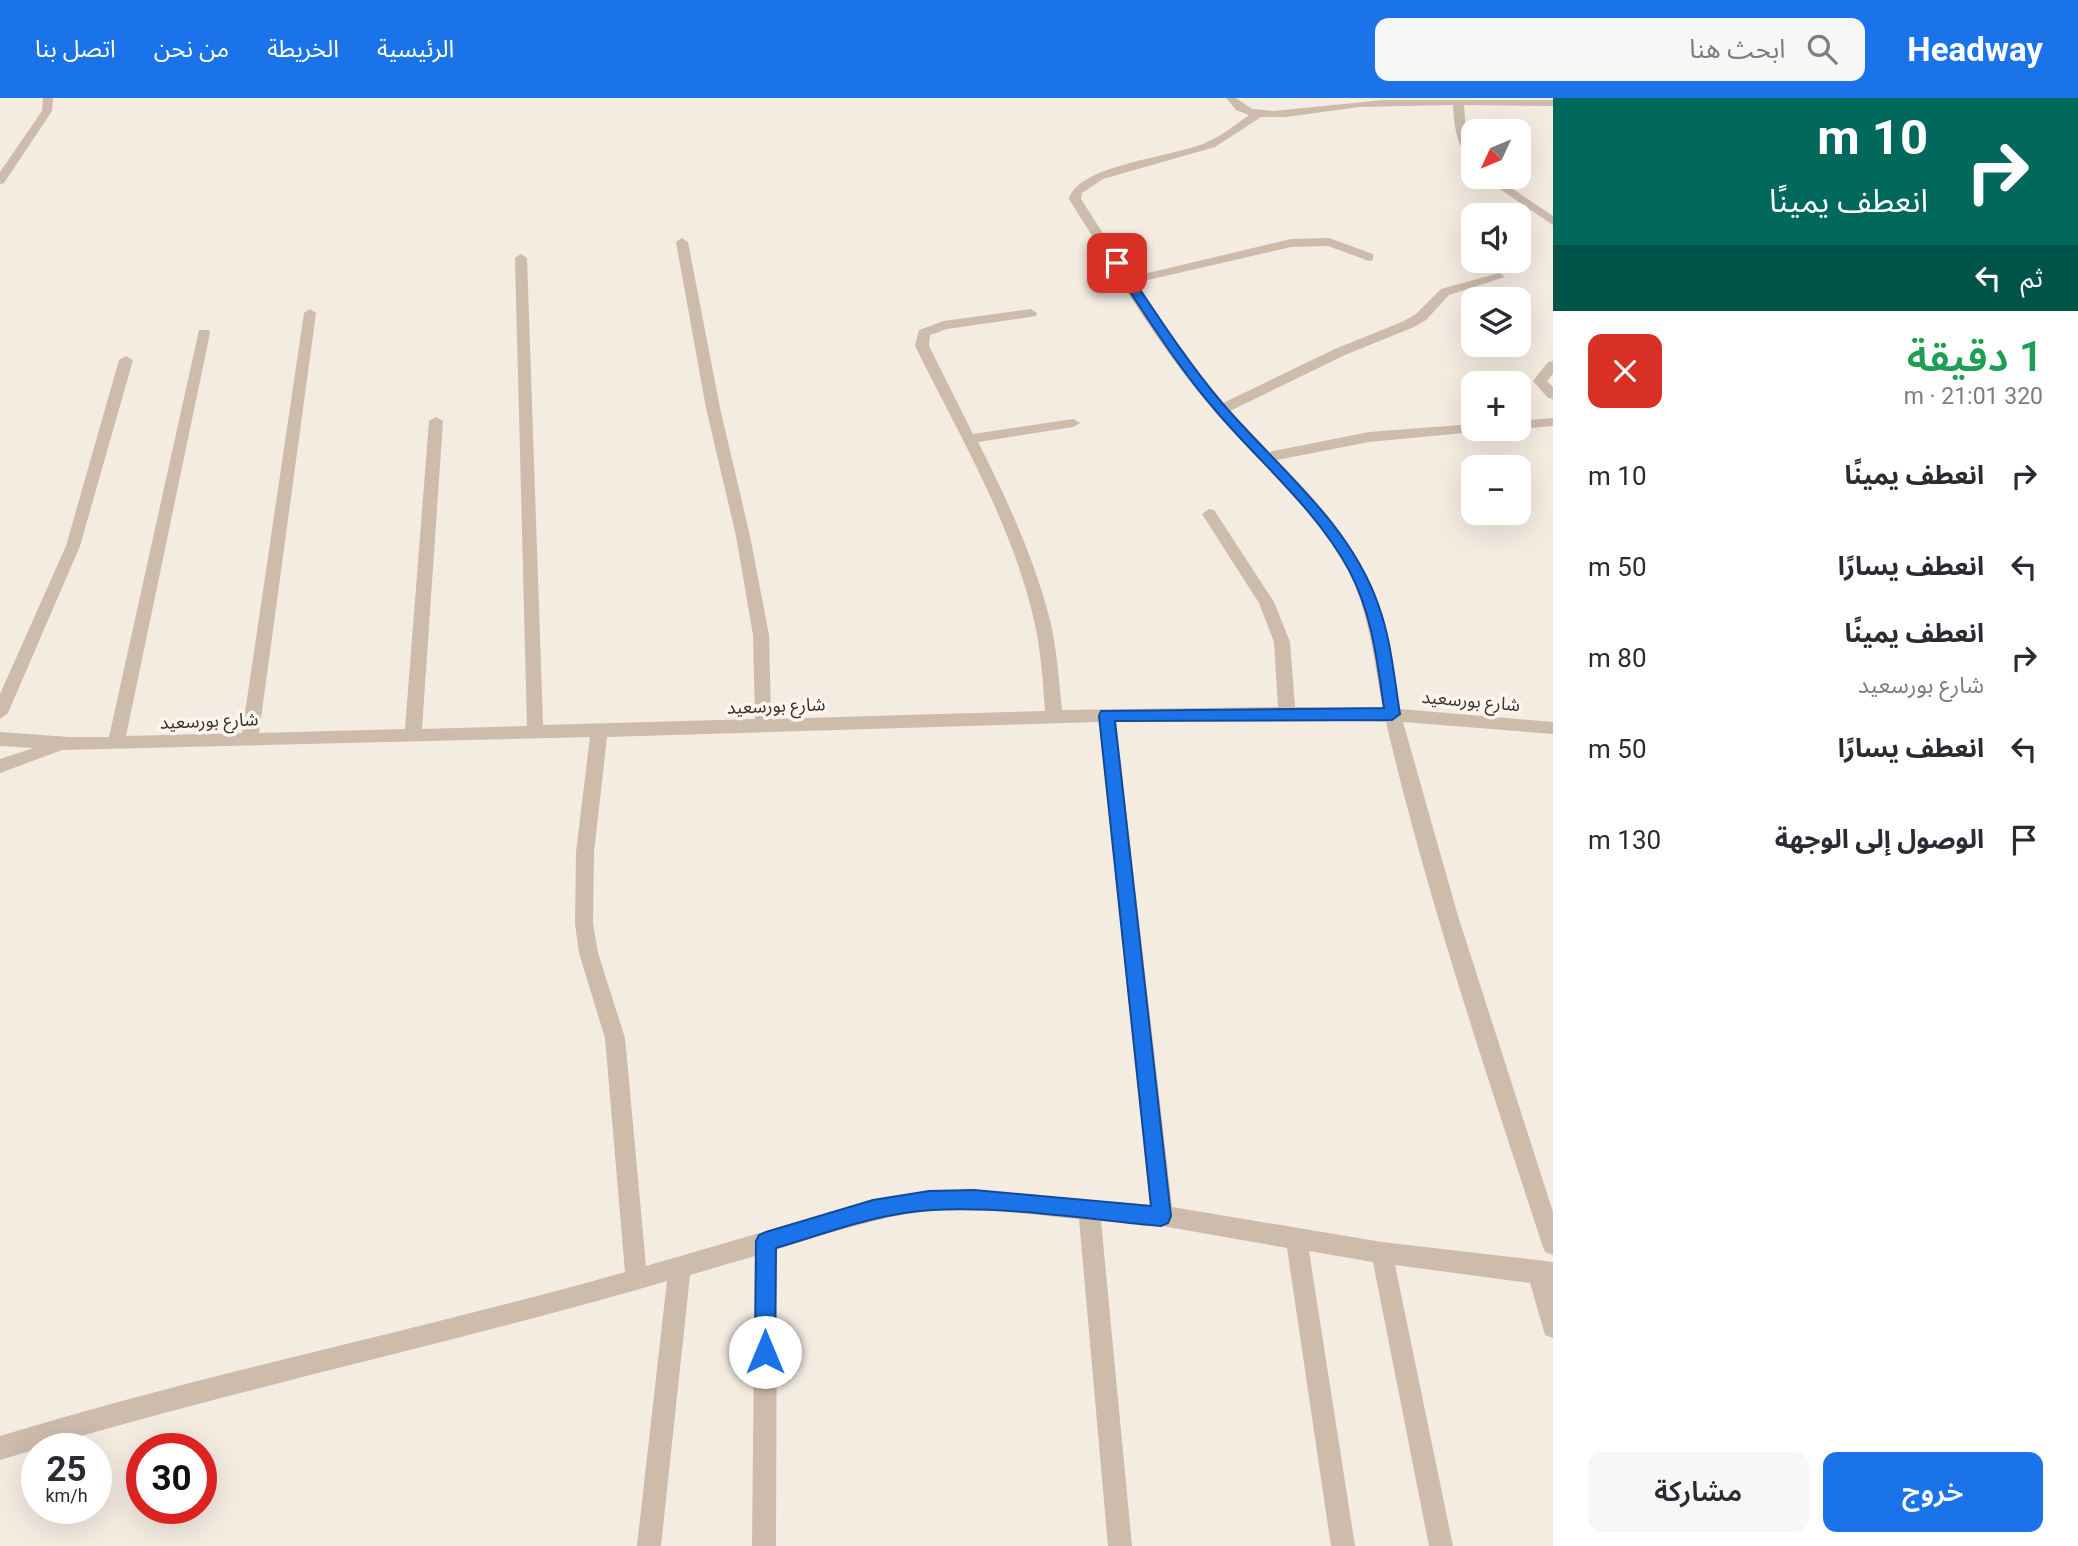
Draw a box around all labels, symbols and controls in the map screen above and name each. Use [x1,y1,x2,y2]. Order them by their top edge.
search box [1375,18,1865,81]
icon: search [1803,30,1841,68]
text: Headway [1907,30,2043,69]
text: ابحث هنا [1689,34,1785,64]
text: اتصل بنا [35,35,116,63]
text: من نحن [154,35,229,63]
text: الخريطة [267,35,339,63]
text: الرئيسية [377,35,454,63]
text: 10 m [1817,109,1928,166]
north arrow [1461,119,1531,189]
map controls [1461,119,1531,525]
icon: right [1952,126,2043,217]
text: انعطف يمينًا [1769,182,1928,220]
button: sound [1461,203,1531,273]
pin [1087,233,1147,293]
icon: arrive [1098,244,1136,282]
icon: left [1969,259,2007,297]
text: ثم [2021,263,2043,293]
button: layers [1461,287,1531,357]
text: 1 دقيقة [1907,332,2043,381]
button: close [1588,334,1662,408]
button: + [1461,371,1531,441]
text: 320 m · 21:01 [1904,383,2043,410]
button: − [1461,455,1531,525]
icon: right [2005,457,2043,495]
text: انعطف يمينًا [1845,460,1984,490]
text: 10 m [1588,461,1647,491]
icon: left [2005,548,2043,586]
text: انعطف يسارًا [1838,551,1984,581]
text: 50 m [1588,552,1647,582]
text: انعطف يمينًا [1845,618,1984,648]
icon: right [2005,639,2043,677]
text: 80 m [1588,643,1647,673]
text: شارع بورسعيد [1858,672,1984,699]
street label: شارع بورسعيد [1421,686,1521,719]
street label: شارع بورسعيد [726,693,826,722]
street label: شارع بورسعيد [159,708,259,737]
icon: left [2005,730,2043,768]
text: انعطف يسارًا [1838,733,1984,763]
text: 50 m [1588,734,1647,764]
icon: arrive [2005,821,2043,859]
text: الوصول إلى الوجهة [1775,824,1984,854]
text: 130 m [1588,825,1661,855]
position arrow [728,1315,802,1389]
speed limit sign: 30 [126,1433,217,1524]
text: 25 [46,1449,87,1490]
button: مشاركة [1588,1452,1809,1532]
button: خروج [1823,1452,2043,1532]
text: km/h [45,1485,88,1506]

